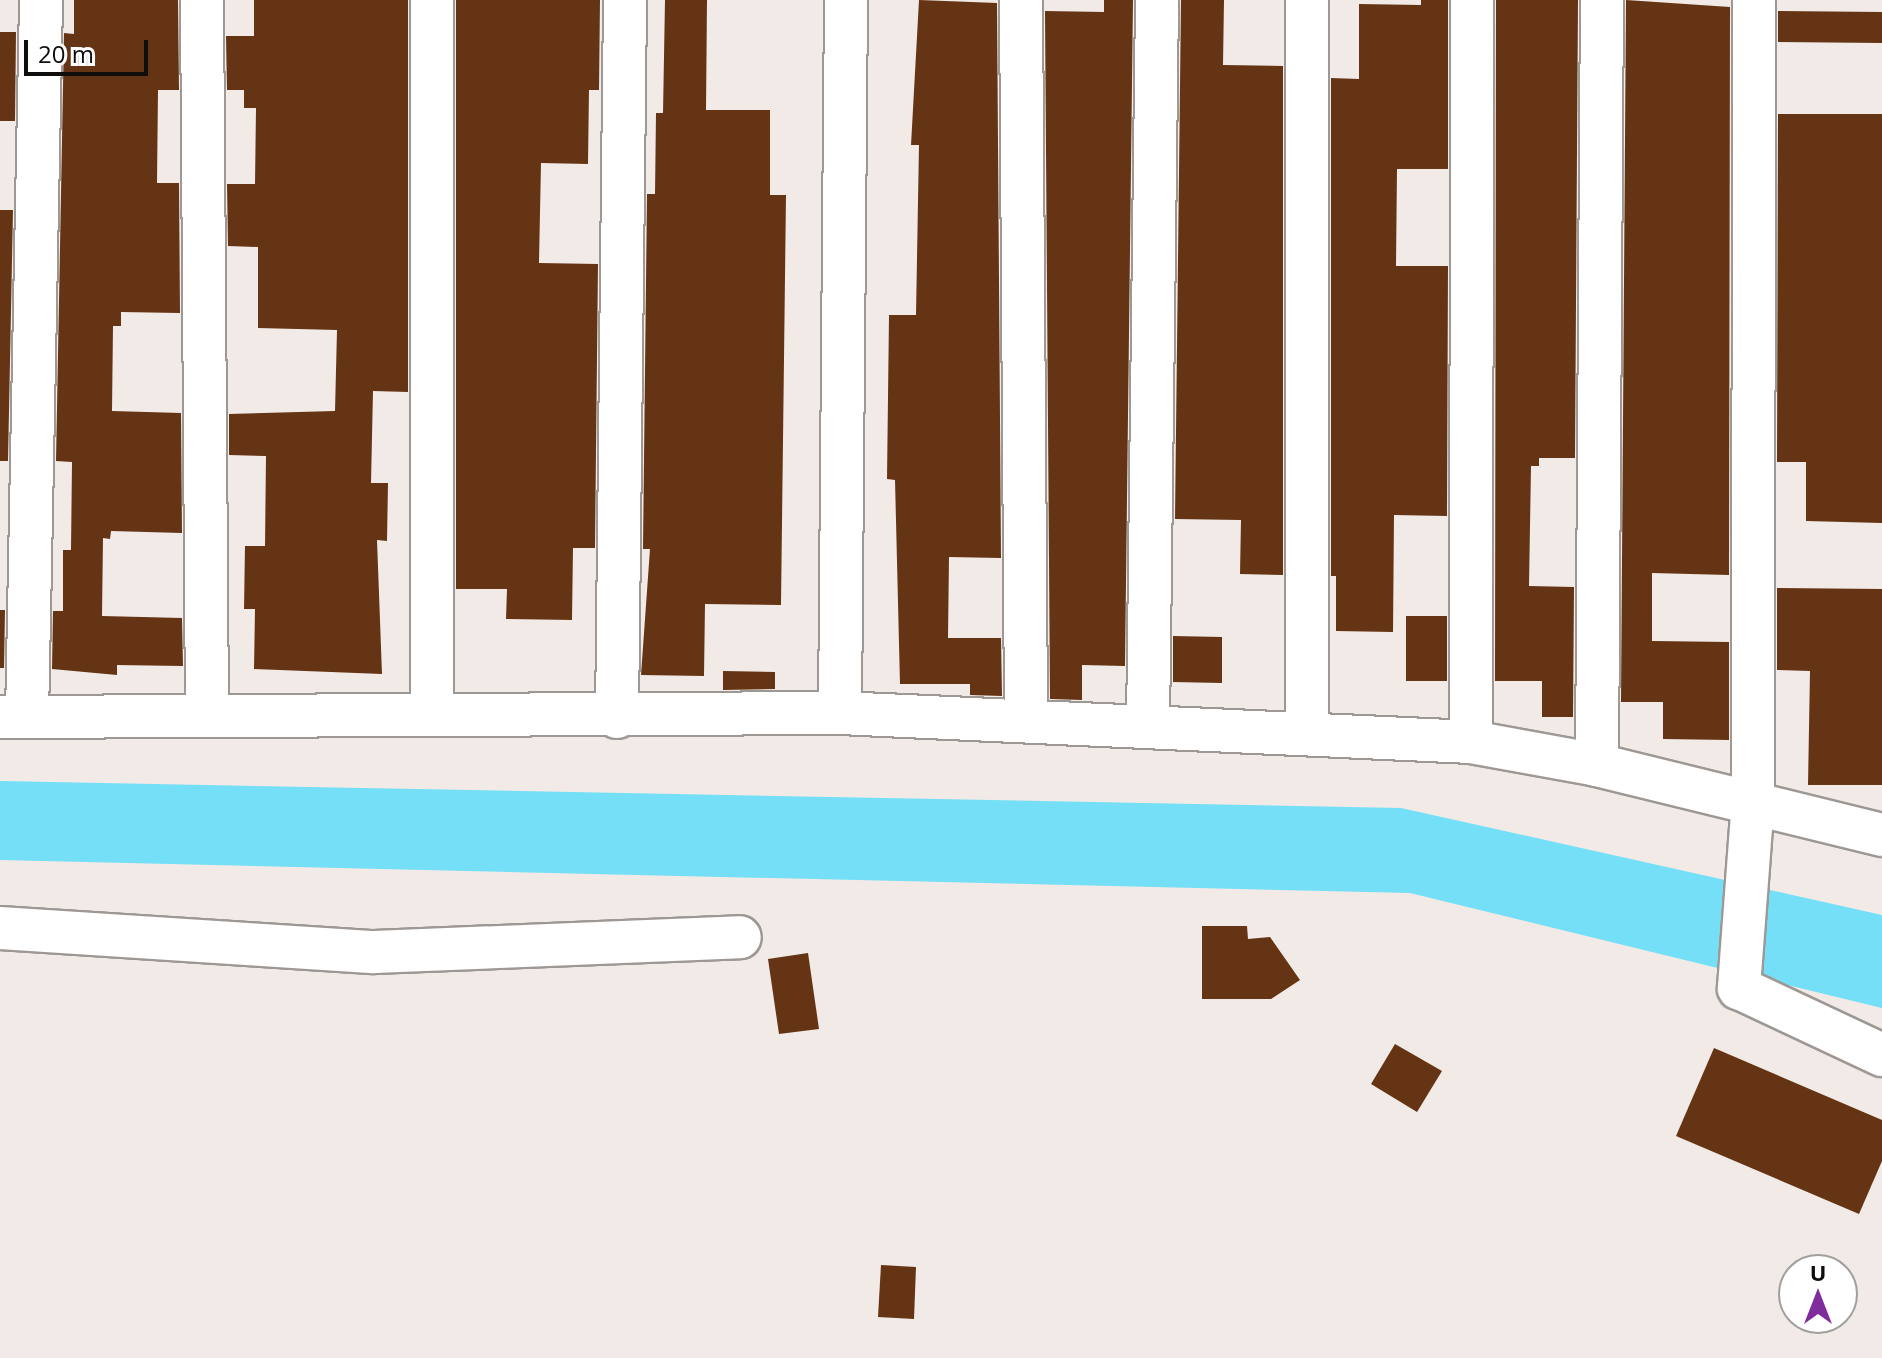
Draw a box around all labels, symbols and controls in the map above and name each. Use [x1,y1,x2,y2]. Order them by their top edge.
scale bar [28,24,152,74]
text: 20 m [38,37,94,70]
north arrow [1778,1254,1858,1334]
text: U [1810,1257,1826,1287]

